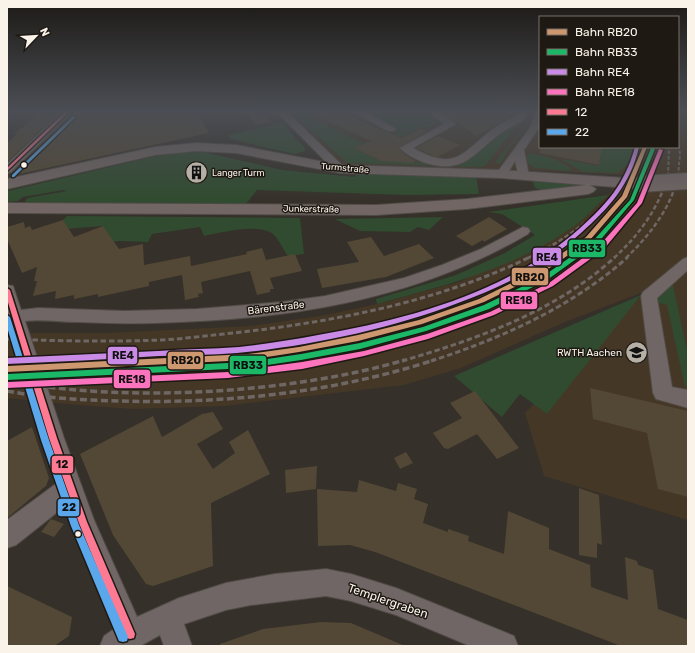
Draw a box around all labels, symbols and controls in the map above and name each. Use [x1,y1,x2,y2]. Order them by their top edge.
north arrow [16,16,56,56]
legend [539,16,679,148]
text: Bahn RB20 [575,25,638,39]
text: N [37,26,52,38]
text: Bahn RB33 [575,45,637,59]
text: Bahn RE4 [575,65,630,79]
text: Bahn RE18 [575,85,635,99]
text: 12 [575,105,587,119]
text: 22 [575,125,589,139]
unlabelled marker [19,160,29,170]
building icon: Langer Turm [184,160,210,186]
street label: Turmstraße [321,161,369,175]
place label: Langer Turm [212,168,264,178]
street label: Junkerstraße [283,204,339,214]
line badge: RB33 [568,239,606,258]
text: RB33 [572,242,602,255]
line badge: RE4 [532,247,562,266]
text: RE4 [536,251,559,264]
line badge: RB20 [511,267,549,286]
text: RB20 [515,271,545,284]
line badge: RE18 [500,291,538,310]
text: RE18 [505,294,533,307]
street label: Bärenstraße [247,298,306,317]
school or university icon: RWTH Aachen [624,339,650,365]
line badge: RE4 [107,346,138,365]
place label: RWTH Aachen [557,347,622,359]
text: RE4 [112,349,135,362]
line badge: RB20 [167,351,204,370]
text: RB20 [171,354,201,367]
line badge: RB33 [229,355,267,375]
text: RB33 [233,359,263,372]
line badge: RE18 [113,369,151,389]
text: RE18 [118,373,146,386]
line badge: 12 [51,455,74,474]
text: 12 [56,458,68,471]
line badge: 22 [57,498,80,517]
text: 22 [62,501,76,514]
unlabelled marker [73,529,83,539]
street label: Templergraben [346,581,430,621]

